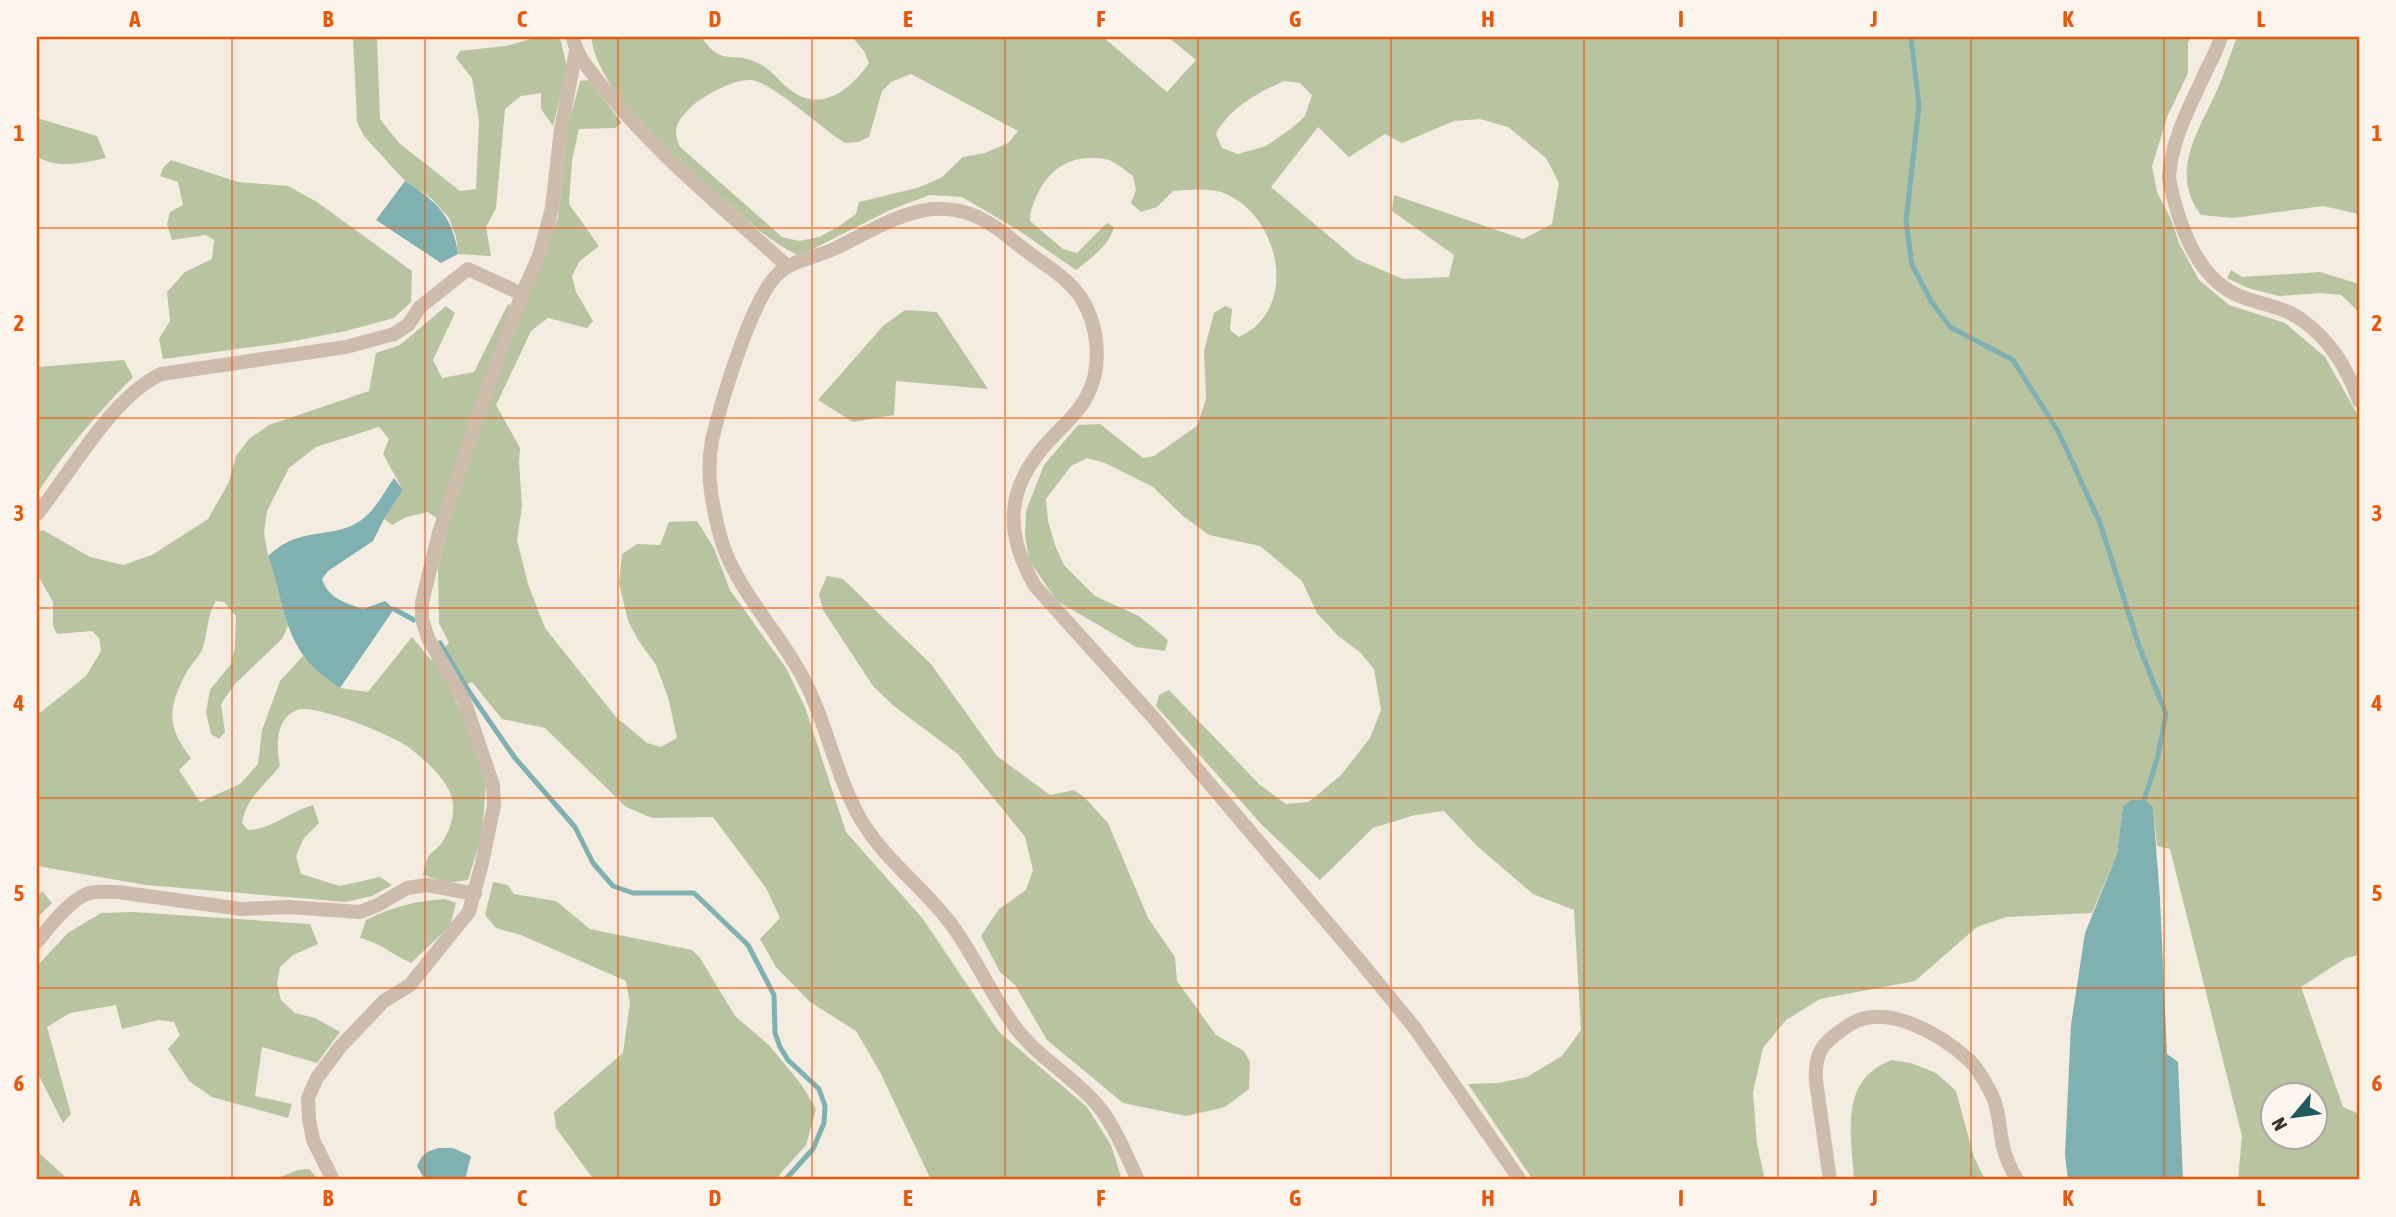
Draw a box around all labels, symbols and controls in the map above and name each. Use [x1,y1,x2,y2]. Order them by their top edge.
text: A [128,6,141,32]
text: B [323,6,334,32]
text: C [517,6,528,32]
text: D [709,6,722,32]
text: E [903,6,913,32]
text: F [1096,6,1106,32]
text: G [1289,6,1301,32]
text: H [1481,6,1495,32]
text: I [1678,6,1684,32]
text: J [1869,6,1878,32]
text: K [2062,6,2074,32]
text: L [2257,6,2266,32]
text: 1 [14,120,25,146]
text: 1 [2372,120,2383,146]
text: 2 [14,310,24,336]
text: 2 [2372,310,2382,336]
text: 3 [14,500,24,526]
text: 3 [2372,500,2382,526]
text: 4 [13,690,25,716]
text: 4 [2371,690,2383,716]
text: 5 [14,880,25,906]
text: 5 [2372,880,2383,906]
text: 6 [14,1070,25,1096]
text: 6 [2372,1070,2383,1096]
north arrow [2260,1080,2330,1150]
text: N [2267,1114,2291,1134]
text: A [128,1185,141,1211]
text: B [323,1185,334,1211]
text: C [517,1185,528,1211]
text: D [709,1185,722,1211]
text: E [903,1185,913,1211]
text: F [1096,1185,1106,1211]
text: G [1289,1185,1301,1211]
text: H [1481,1185,1495,1211]
text: I [1678,1185,1684,1211]
text: J [1869,1185,1878,1211]
text: K [2062,1185,2074,1211]
text: L [2257,1185,2266,1211]

